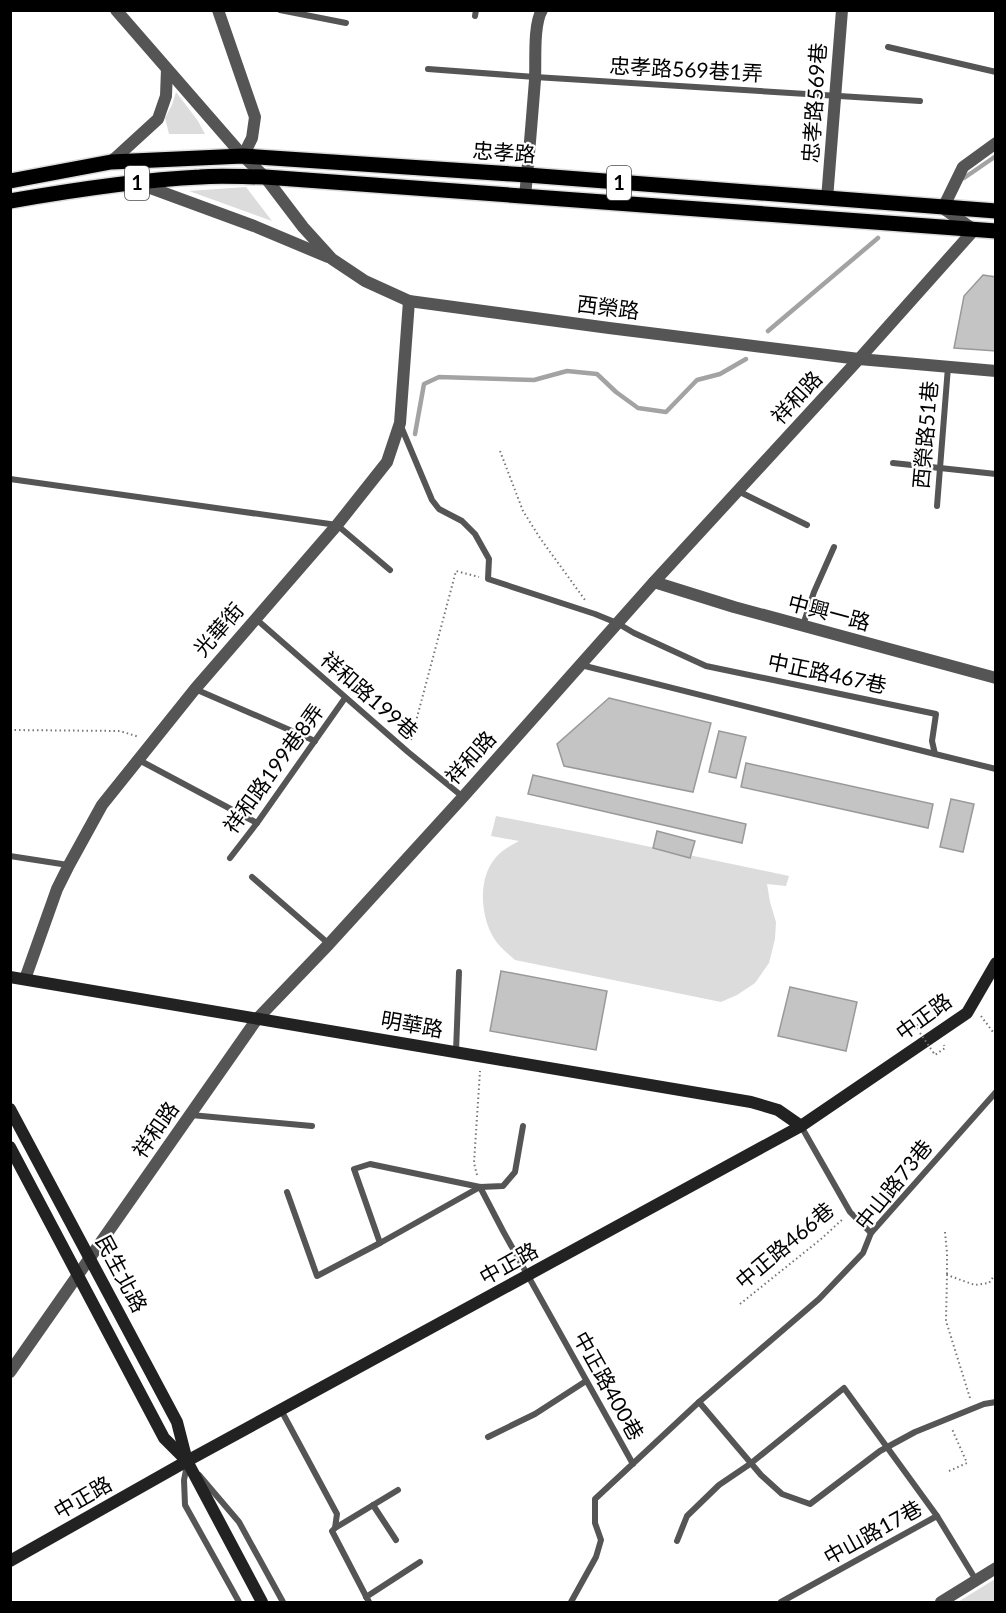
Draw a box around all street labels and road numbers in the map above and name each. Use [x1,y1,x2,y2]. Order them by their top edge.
street label: 忠孝路569巷 [797,42,830,164]
street label: 忠孝路569巷1弄 [609,52,763,85]
street label: 忠孝路 [472,137,536,166]
road number: 1 [125,166,149,200]
road number: 1 [607,166,631,200]
street label: 西榮路 [575,290,641,323]
street label: 祥和路 [765,365,827,429]
street label: 西榮路51巷 [907,380,942,490]
street label: 中興一路 [786,589,873,634]
street label: 光華街 [188,597,248,661]
street label: 祥和路199巷 [316,646,424,744]
street label: 中正路467巷 [766,648,889,697]
street label: 祥和路199巷8弄 [217,699,328,838]
street label: 祥和路 [440,725,500,789]
street label: 中正路 [890,987,956,1044]
street label: 明華路 [379,1006,445,1041]
street label: 祥和路 [126,1096,183,1162]
street label: 中山路73巷 [849,1134,937,1234]
street label: 中正路466巷 [730,1197,838,1293]
street label: 民生北路 [92,1230,153,1316]
street label: 中正路 [475,1236,542,1289]
street label: 中正路400巷 [569,1326,649,1444]
street label: 中正路 [49,1470,116,1523]
street label: 中山路17巷 [819,1494,926,1569]

